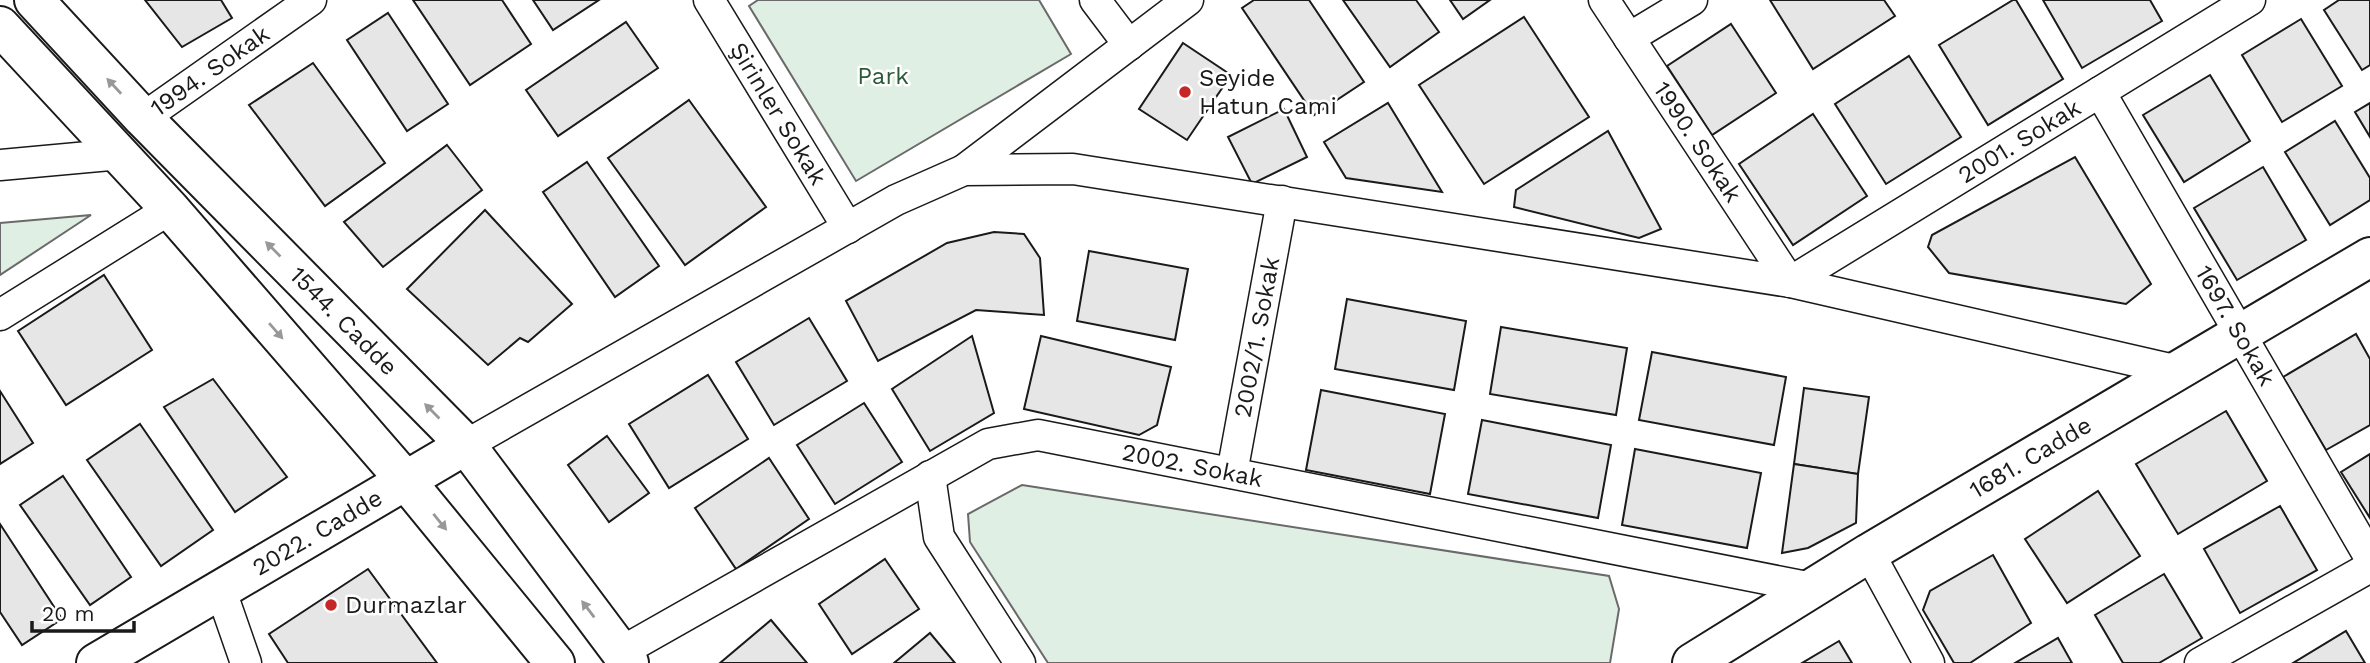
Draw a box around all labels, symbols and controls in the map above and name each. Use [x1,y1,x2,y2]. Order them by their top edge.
street label: 1994. Sokak [145,19,275,122]
street label: Şirinler Sokak [724,37,832,190]
park label: Park [857,62,909,90]
place label: Seyide Hatun Cami [1199,64,1337,120]
street label: 1990. Sokak [1648,76,1748,208]
one-way arrow [106,77,122,95]
marker: Seyide Hatun Cami [1177,84,1193,100]
street label: 2001. Sokak [1953,93,2086,189]
one-way arrow [265,241,281,258]
street label: 2002/1. Sokak [1228,254,1285,420]
street label: 1697. Sokak [2190,260,2281,391]
street label: 1544. Cadde [284,261,403,381]
one-way arrow [268,322,283,339]
one-way arrow [425,403,441,420]
street label: 1681. Cadde [1965,411,2097,504]
street label: 2002. Sokak [1120,438,1266,493]
street label: 2022. Cadde [248,484,387,582]
one-way arrow [432,513,448,531]
scale bar [32,590,133,634]
place label: Durmazlar [345,591,467,619]
marker: Durmazlar [323,597,339,613]
one-way arrow [581,599,595,618]
text: 20 m [42,601,94,626]

